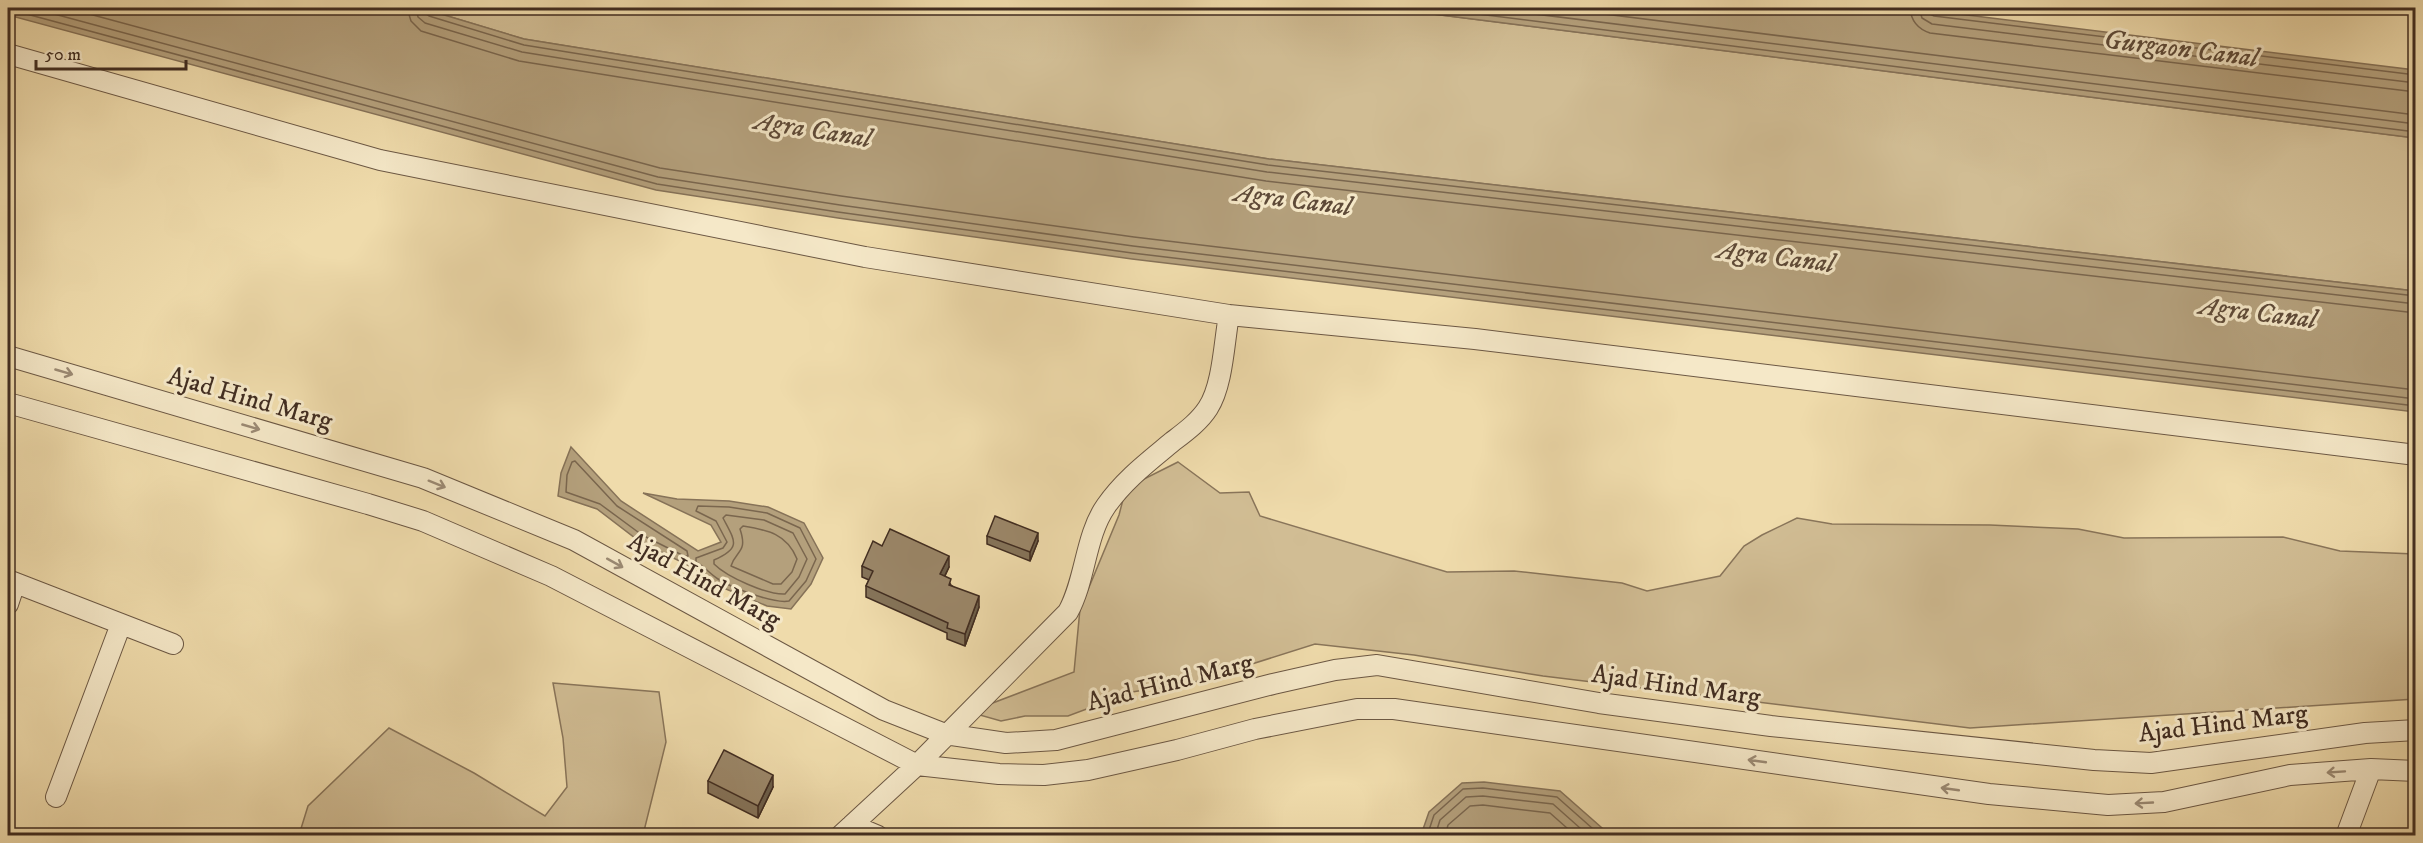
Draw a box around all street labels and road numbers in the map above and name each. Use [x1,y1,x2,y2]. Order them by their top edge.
street label: Ajad Hind Marg [164,360,337,438]
street label: Ajad Hind Marg [622,525,787,637]
street label: Ajad Hind Marg [1083,646,1257,720]
street label: Ajad Hind Marg [1589,658,1763,714]
street label: Ajad Hind Marg [2137,697,2310,751]

